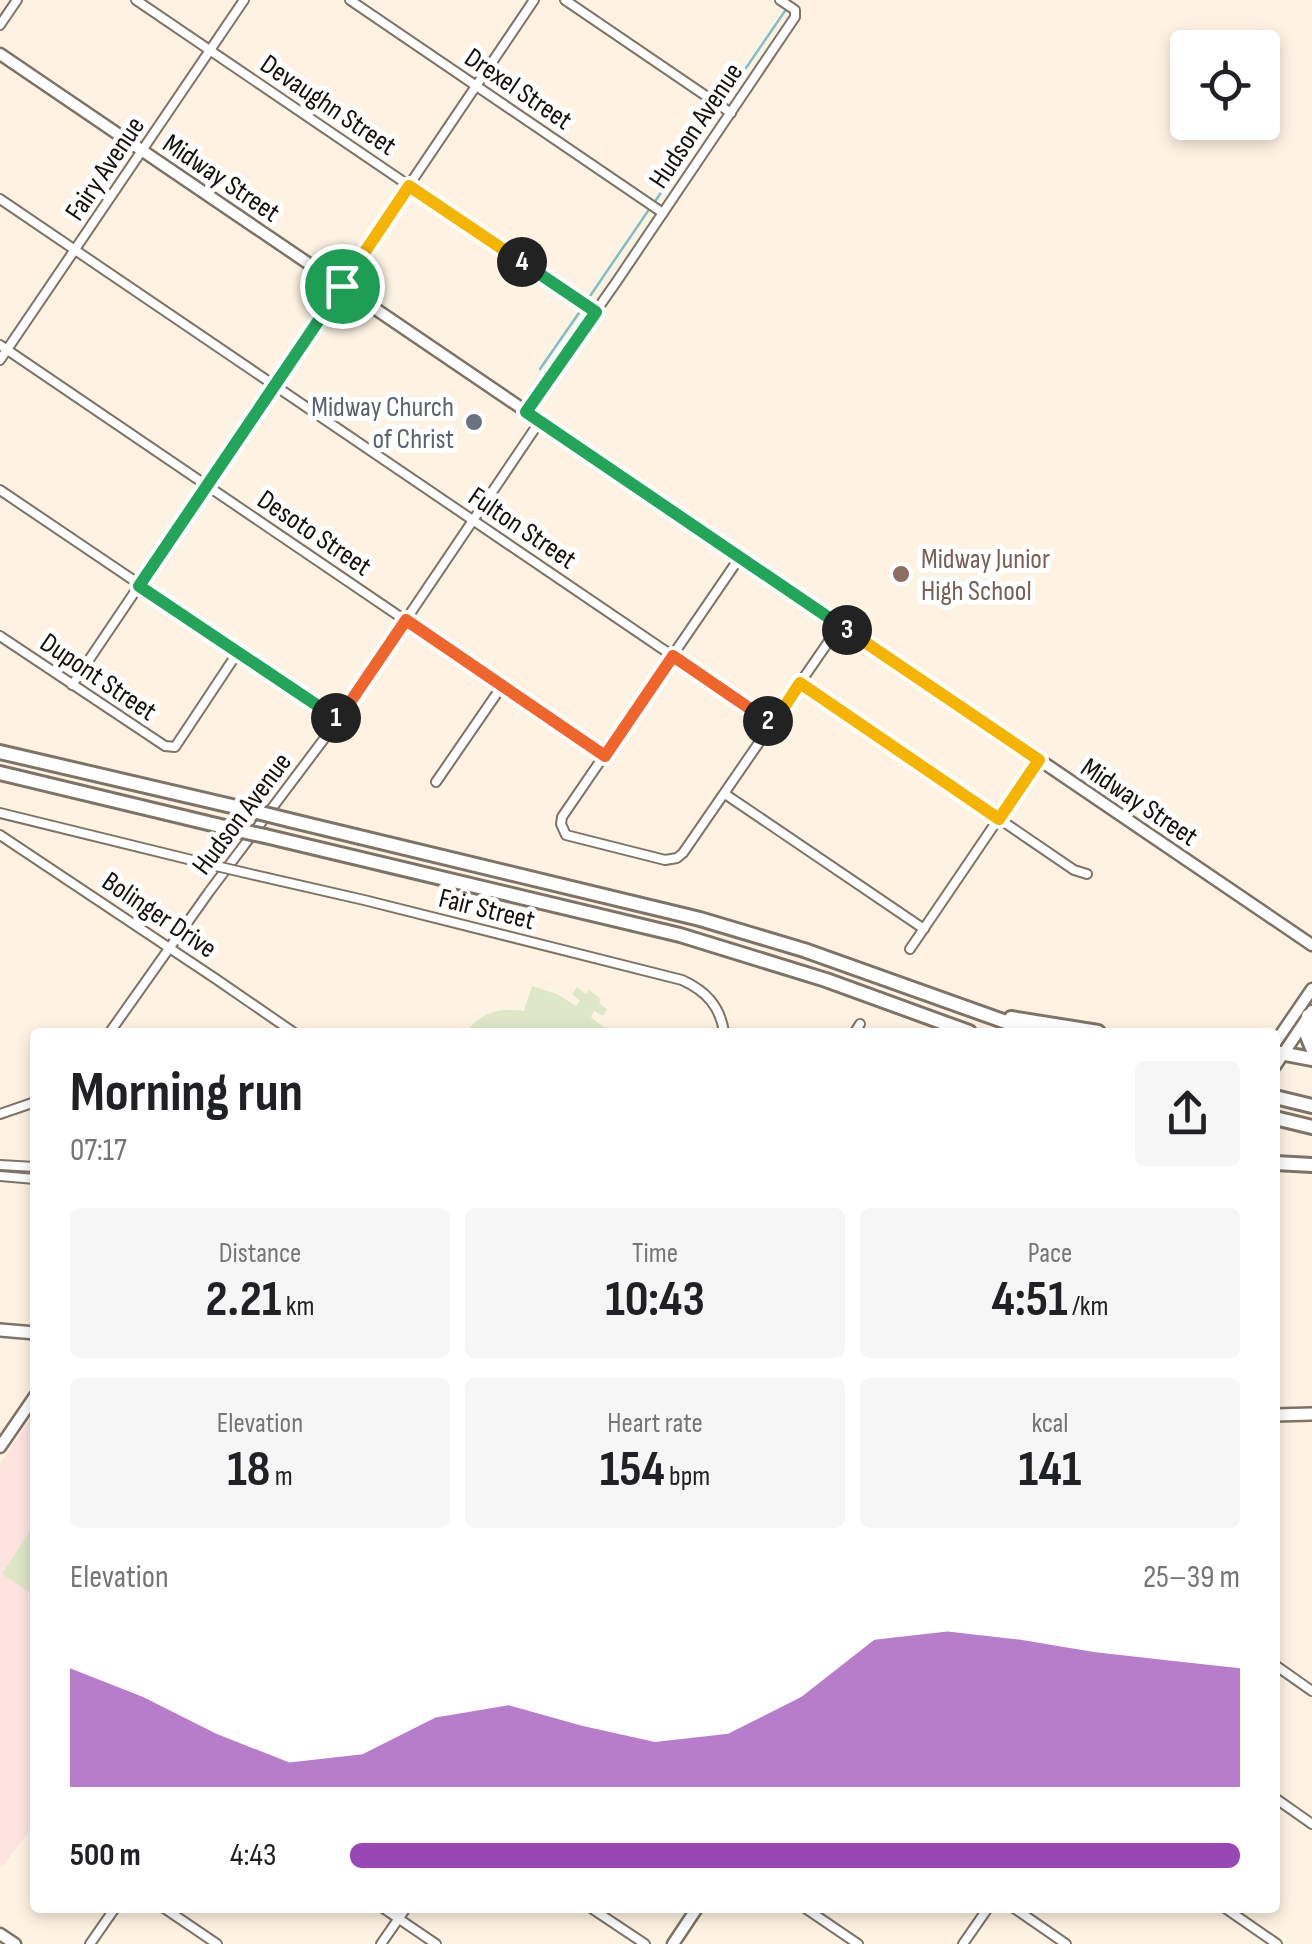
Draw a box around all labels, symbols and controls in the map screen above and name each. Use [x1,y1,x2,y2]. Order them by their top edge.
map controls [1170,30,1280,140]
button: locate [1170,30,1280,140]
street label: Drexel Street [458,41,578,137]
street label: Devaughn Street [254,48,402,163]
street label: Hudson Avenue [642,57,750,195]
street label: Fairy Avenue [59,111,152,227]
street label: Midway Street [156,127,286,229]
pin: 4 [497,237,547,287]
pin [300,244,385,329]
text: 4 [515,245,529,278]
icon: arrive [315,259,370,314]
place label: Midway Church of Christ [311,391,454,456]
marker: Midway Church of Christ [463,411,485,433]
street label: Fulton Street [462,480,582,576]
street label: Desoto Street [251,483,377,583]
place label: Midway Junior High School [921,543,1050,608]
marker: Midway Junior High School [890,563,912,585]
pin: 3 [822,605,872,655]
text: 3 [841,613,853,646]
street label: Dupont Street [34,626,162,728]
pin: 1 [311,693,361,743]
pin: 2 [743,696,793,746]
text: 1 [331,701,341,734]
text: 2 [762,704,774,737]
street label: Hudson Avenue [186,746,299,881]
street label: Midway Street [1074,751,1204,853]
street label: Bolinger Drive [96,865,223,965]
street label: Fair Street [435,882,538,937]
text: Morning run [70,1060,303,1127]
button: share [1135,1061,1240,1166]
text: 07:17 [70,1131,127,1170]
text: Distance [219,1237,301,1270]
text: Time [632,1237,678,1270]
text: Pace [1028,1237,1072,1270]
text: 2.21 [205,1270,281,1330]
text: 10:43 [605,1270,705,1330]
text: 4:51 [992,1270,1068,1330]
text: km [281,1290,315,1323]
text: /km [1068,1290,1108,1323]
text: Elevation [217,1407,303,1440]
text: Heart rate [607,1407,703,1440]
text: kcal [1031,1407,1069,1440]
text: 18 [227,1440,270,1500]
text: 154 [600,1440,665,1500]
text: 141 [1019,1440,1081,1500]
text: m [270,1460,293,1493]
text: bpm [665,1460,710,1493]
text: Elevation [70,1558,169,1597]
text: 25–39 m [1143,1558,1240,1597]
text: 500 m [70,1836,141,1875]
text: 4:43 [230,1836,276,1875]

